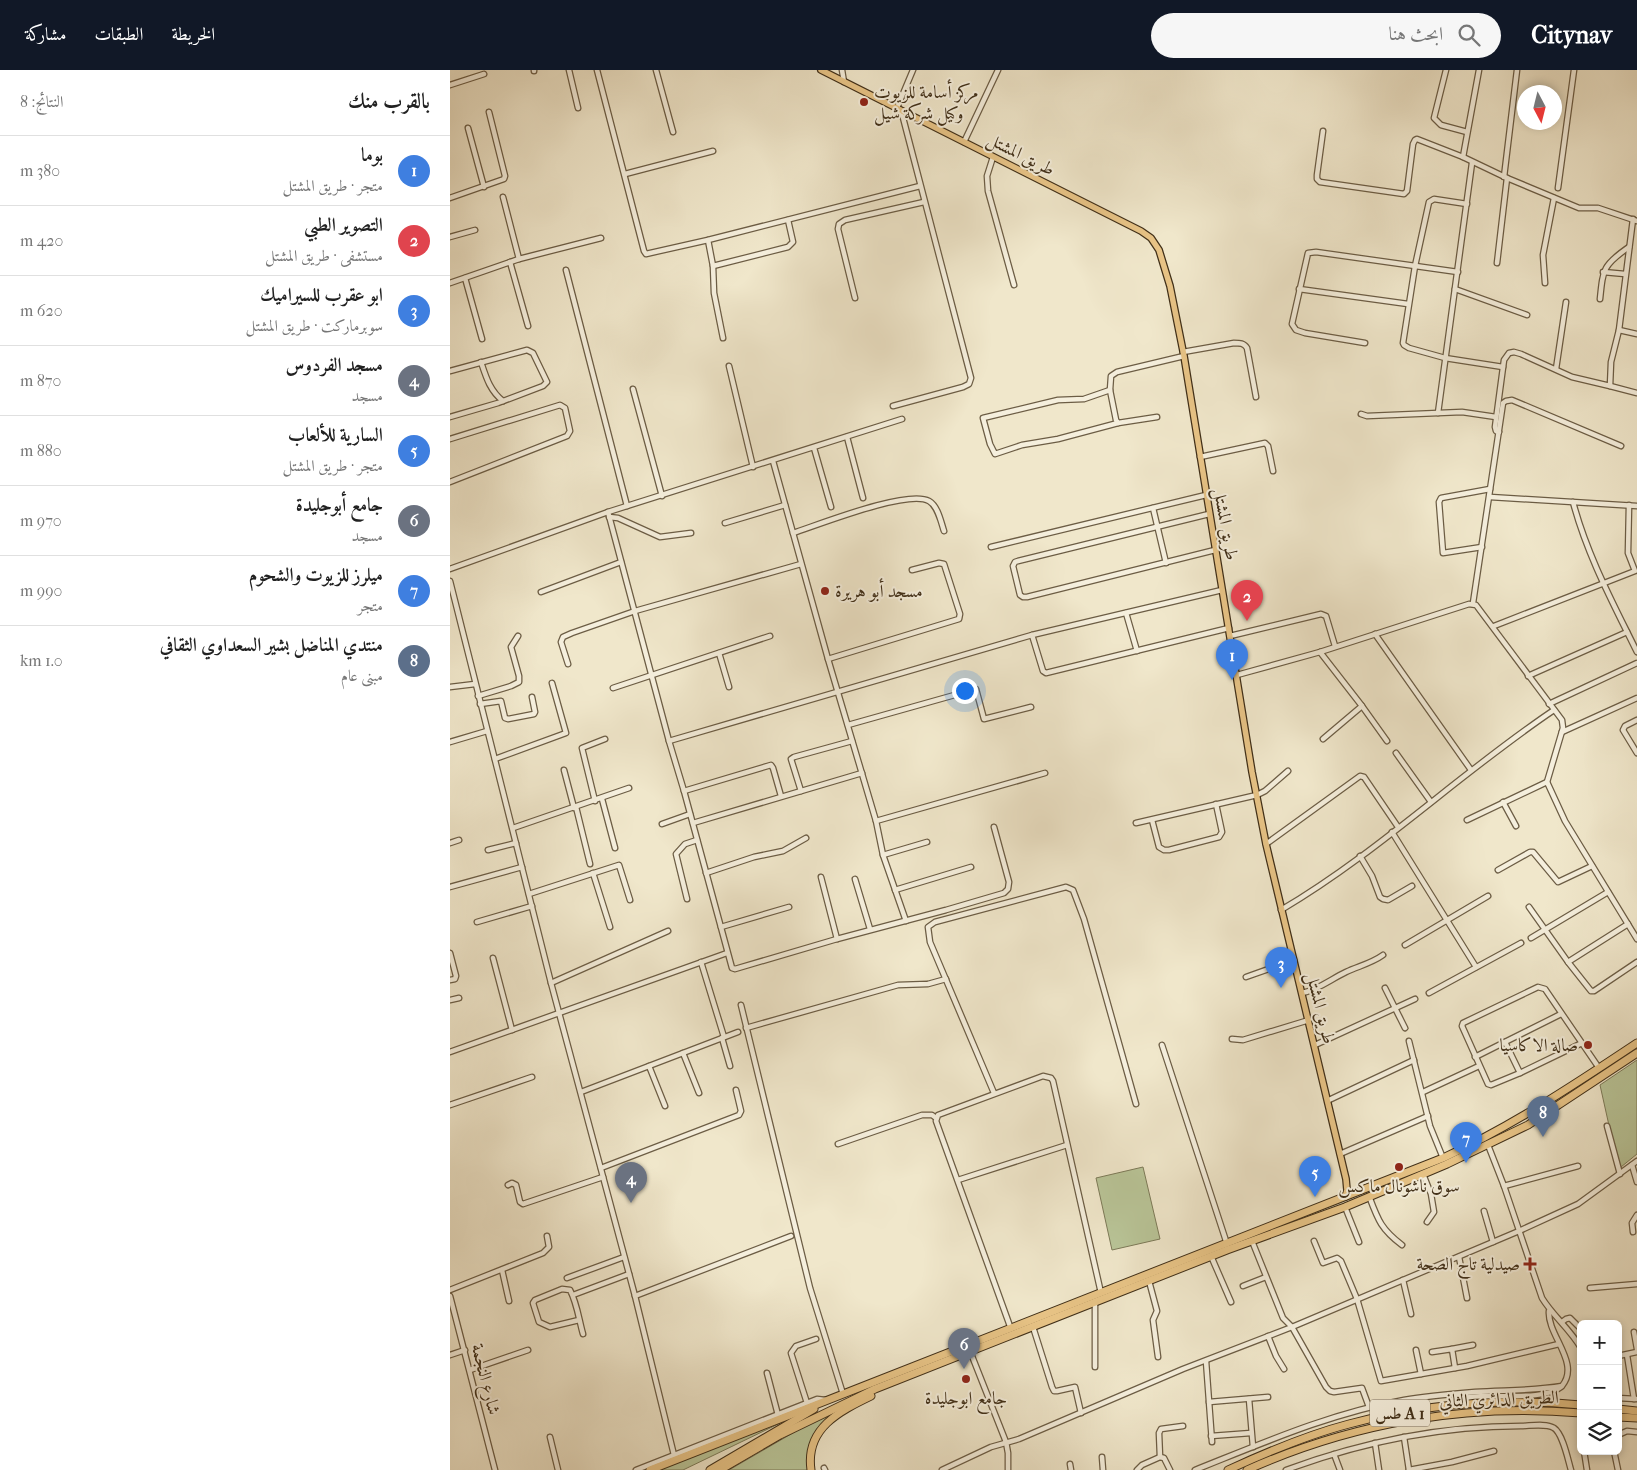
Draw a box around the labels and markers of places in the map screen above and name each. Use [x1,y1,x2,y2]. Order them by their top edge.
place label: مركز أسامة للزيوت وكيل شركة شيل [874,79,978,126]
marker: مركز أسامة للزيوت وكيل شركة شيل [858,96,870,108]
place label: مسجد أبو هريرة [835,578,923,603]
pin: 2 [1231,580,1263,621]
marker: مسجد أبو هريرة [819,585,831,597]
pin: 1 [1216,639,1248,680]
pin: 3 [1265,947,1297,988]
place label: صالة الاكاسيا [1500,1035,1578,1056]
marker: صالة الاكاسيا [1582,1039,1594,1051]
pin: 8 [1527,1096,1559,1137]
pin: 7 [1450,1122,1482,1163]
pin: 5 [1299,1156,1331,1197]
marker: سوق ناشونال ماكس [1393,1161,1405,1173]
pin: 4 [615,1162,647,1203]
place label: سوق ناشونال ماكس [1338,1176,1460,1198]
place label: صيدلية تاج الصحة [1417,1254,1520,1280]
marker: صيدلية تاج الصحة [1524,1258,1536,1270]
pin: 6 [948,1328,980,1369]
marker: جامع ابوجليدة [960,1373,972,1385]
place label: جامع ابوجليدة [925,1388,1007,1414]

